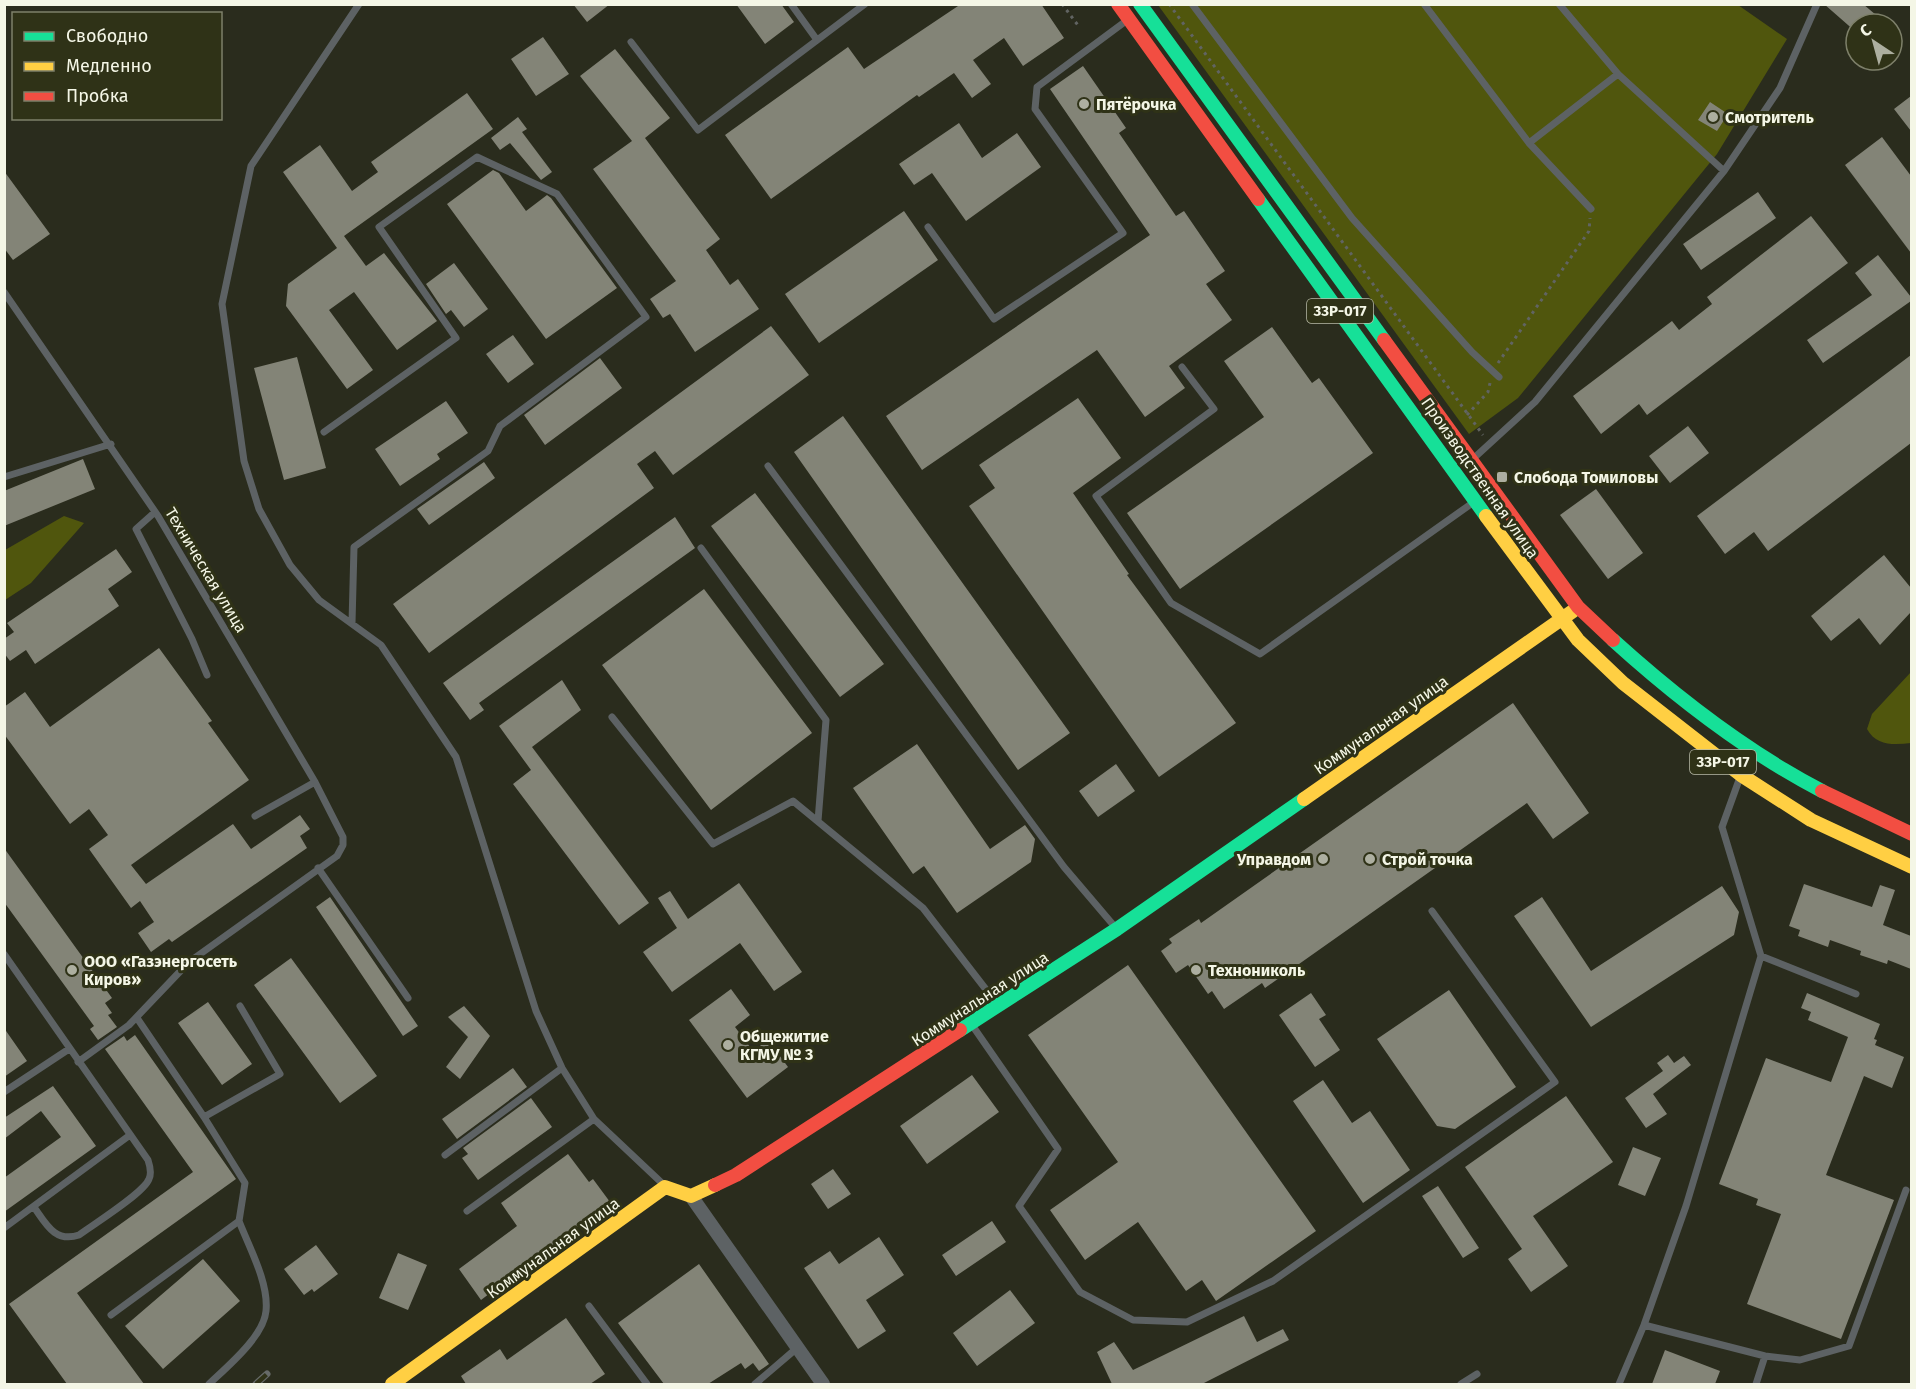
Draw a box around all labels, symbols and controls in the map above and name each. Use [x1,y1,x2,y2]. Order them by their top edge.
legend [12,12,222,120]
north arrow [1844,12,1904,72]
text: С [1856,19,1875,41]
text: Свободно [66,25,148,47]
text: Медленно [66,55,152,77]
text: Пробка [66,85,129,107]
place label: Пятёрочка [1096,95,1177,114]
marker: Пятёрочка [1077,97,1091,111]
place label: Смотритель [1725,108,1814,127]
marker: Смотритель [1706,110,1720,124]
road number: 33Р-017 [1307,299,1373,323]
street label: Производственная улица [1417,394,1543,562]
place label: Слобода Томиловы [1514,468,1658,487]
marker: Слобода Томиловы [1495,470,1509,484]
street label: Техническая улица [161,504,251,636]
street label: Коммунальная улица [1310,672,1452,778]
road number: 33Р-017 [1690,750,1756,774]
place label: Управдом [1236,850,1311,869]
place label: Строй точка [1382,850,1473,869]
marker: Управдом [1316,852,1330,866]
marker: Строй точка [1363,852,1377,866]
street label: Коммунальная улица [908,948,1052,1050]
place label: ООО «Газэнергосеть Киров» [84,952,238,989]
place label: Технониколь [1208,961,1306,980]
marker: ООО «Газэнергосеть Киров» [65,963,79,977]
marker: Технониколь [1189,963,1203,977]
place label: Общежитие КГМУ № 3 [740,1027,829,1064]
marker: Общежитие КГМУ № 3 [721,1038,735,1052]
street label: Коммунальная улица [483,1193,623,1303]

